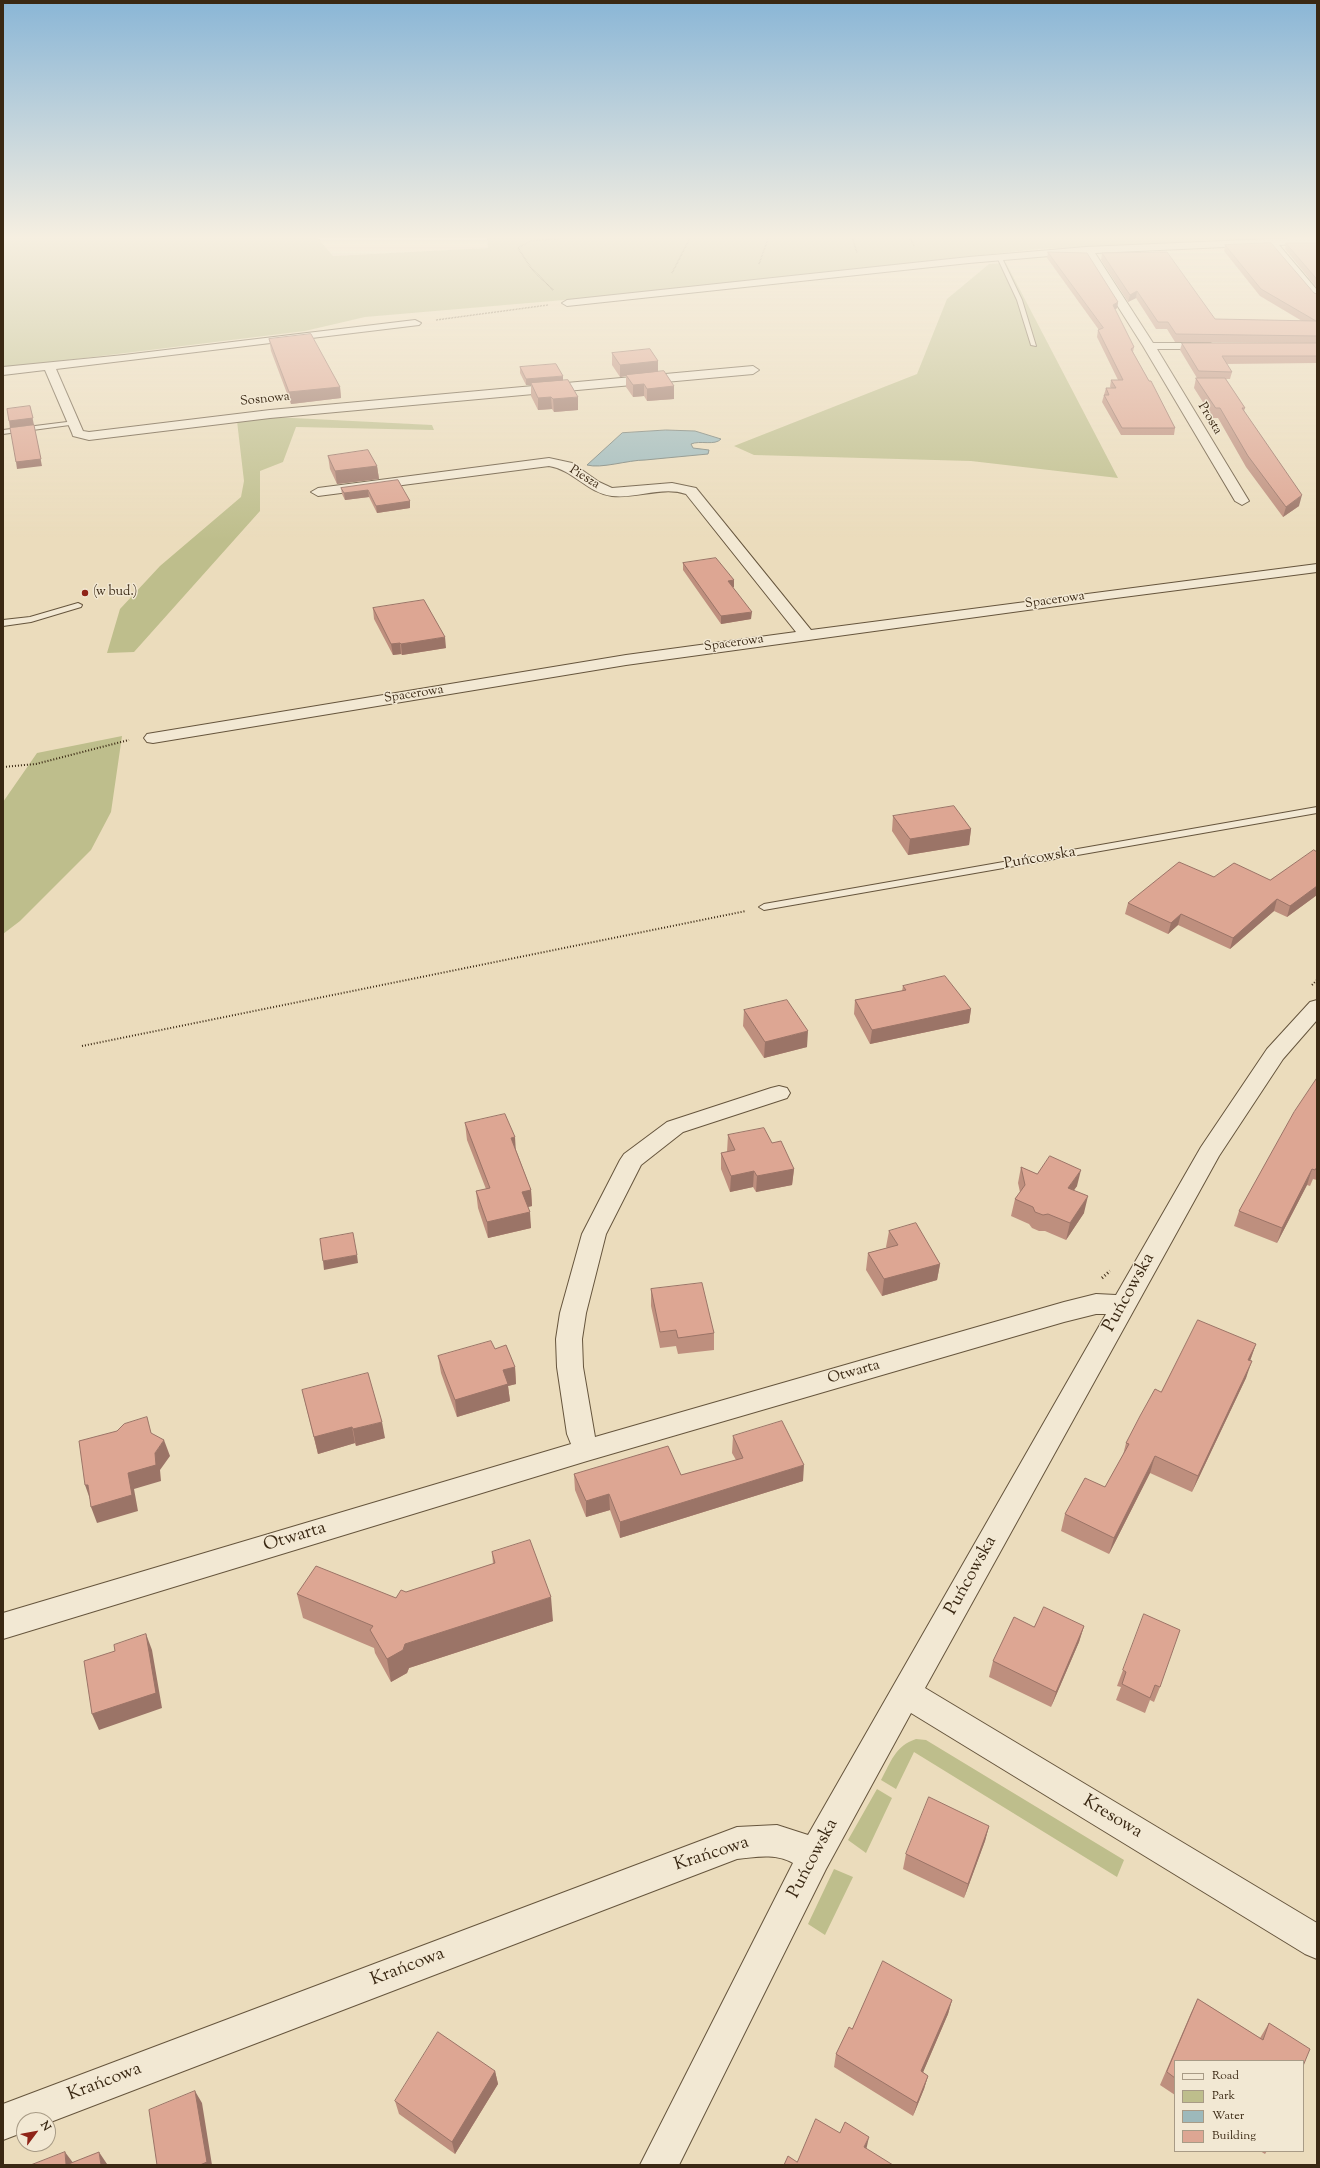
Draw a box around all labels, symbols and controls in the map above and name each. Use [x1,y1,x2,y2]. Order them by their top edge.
street label: Sosnowa [239,390,291,410]
street label: Prosta [1193,400,1225,438]
street label: Piesza [566,463,602,493]
place label: (w bud.) [93,585,137,601]
marker: (w bud.) [80,588,90,598]
street label: Spacerowa [1024,589,1086,613]
street label: Spacerowa [703,632,765,656]
street label: Spacerowa [383,683,445,707]
street label: Puńcowska [1003,844,1077,874]
street label: Puńcowska [1100,1250,1160,1336]
street label: Otwarta [826,1357,882,1389]
street label: Otwarta [261,1518,329,1558]
street label: Puńcowska [942,1533,1002,1619]
street label: Kresowa [1078,1792,1146,1844]
street label: Puńcowska [784,1816,844,1902]
street label: Krańcowa [672,1833,752,1877]
street label: Krańcowa [368,1944,448,1992]
street label: Krańcowa [65,2059,145,2107]
legend [1174,2060,1304,2152]
text: Road [1212,2067,1239,2085]
text: Park [1212,2087,1235,2105]
text: Water [1212,2107,1244,2125]
north arrow [16,2112,56,2152]
text: N [36,2118,54,2134]
text: Building [1212,2127,1256,2145]

